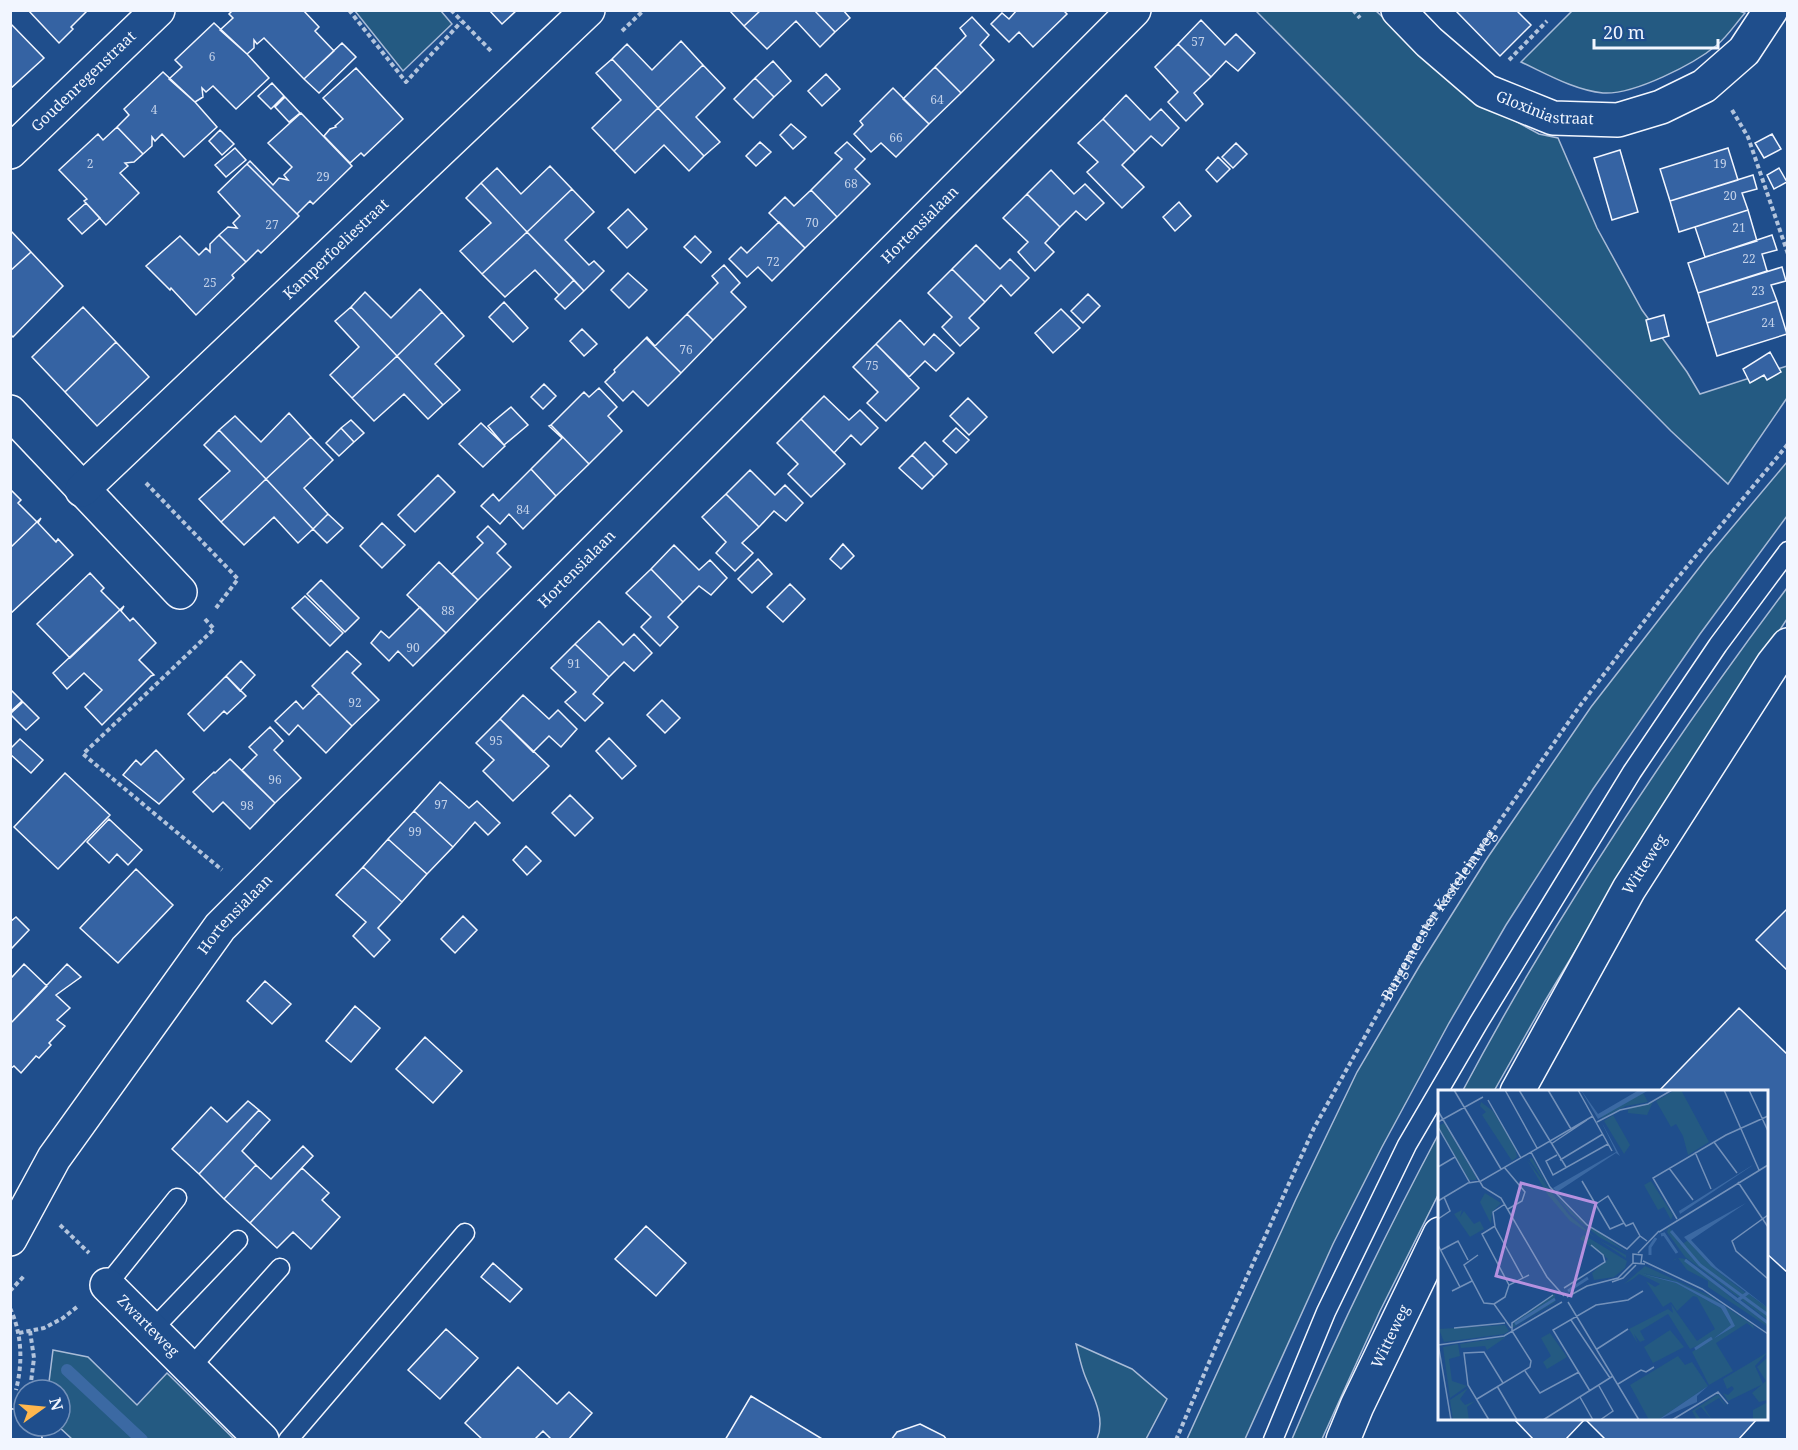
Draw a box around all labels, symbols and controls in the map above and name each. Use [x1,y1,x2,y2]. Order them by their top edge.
scale bar [1594,12,1718,50]
text: 20 m [1603,20,1645,44]
street label: Goudenregenstraat [26,26,140,136]
house number: 57 [1191,33,1205,50]
house number: 6 [209,48,216,65]
street label: Gloxiniastraat [1493,85,1594,128]
house number: 64 [930,91,944,108]
house number: 4 [151,101,158,118]
house number: 66 [889,129,903,146]
house number: 2 [87,155,93,172]
house number: 19 [1713,155,1727,172]
house number: 29 [316,168,330,185]
house number: 68 [844,175,858,192]
street label: Hortensialaan [876,181,962,267]
house number: 20 [1723,187,1737,204]
street label: Kamperfoeliestraat [278,194,392,303]
house number: 70 [805,214,819,231]
house number: 27 [265,216,279,233]
house number: 21 [1732,219,1746,236]
house number: 22 [1742,250,1756,267]
house number: 72 [766,253,780,270]
house number: 25 [203,274,217,291]
house number: 23 [1751,282,1765,299]
house number: 24 [1761,314,1775,331]
house number: 76 [679,341,693,358]
house number: 75 [865,357,879,374]
house number: 84 [516,501,530,518]
street label: Hortensialaan [533,525,619,612]
house number: 88 [441,602,455,619]
house number: 90 [406,639,420,656]
house number: 91 [567,655,581,672]
house number: 92 [348,694,362,711]
house number: 95 [489,732,503,749]
house number: 96 [268,771,282,788]
house number: 97 [434,796,448,813]
house number: 98 [240,797,254,814]
house number: 99 [408,823,422,840]
street label: Burgemeester Kasteleinweg [1376,825,1500,1004]
street label: Witteweg [1617,830,1671,898]
street label: Hortensialaan [193,869,276,958]
inset map [1438,1090,1768,1420]
street label: Zwarteweg [113,1290,184,1361]
street label: Witteweg [1366,1301,1413,1371]
north arrow [12,1378,72,1438]
text: N [44,1395,69,1413]

